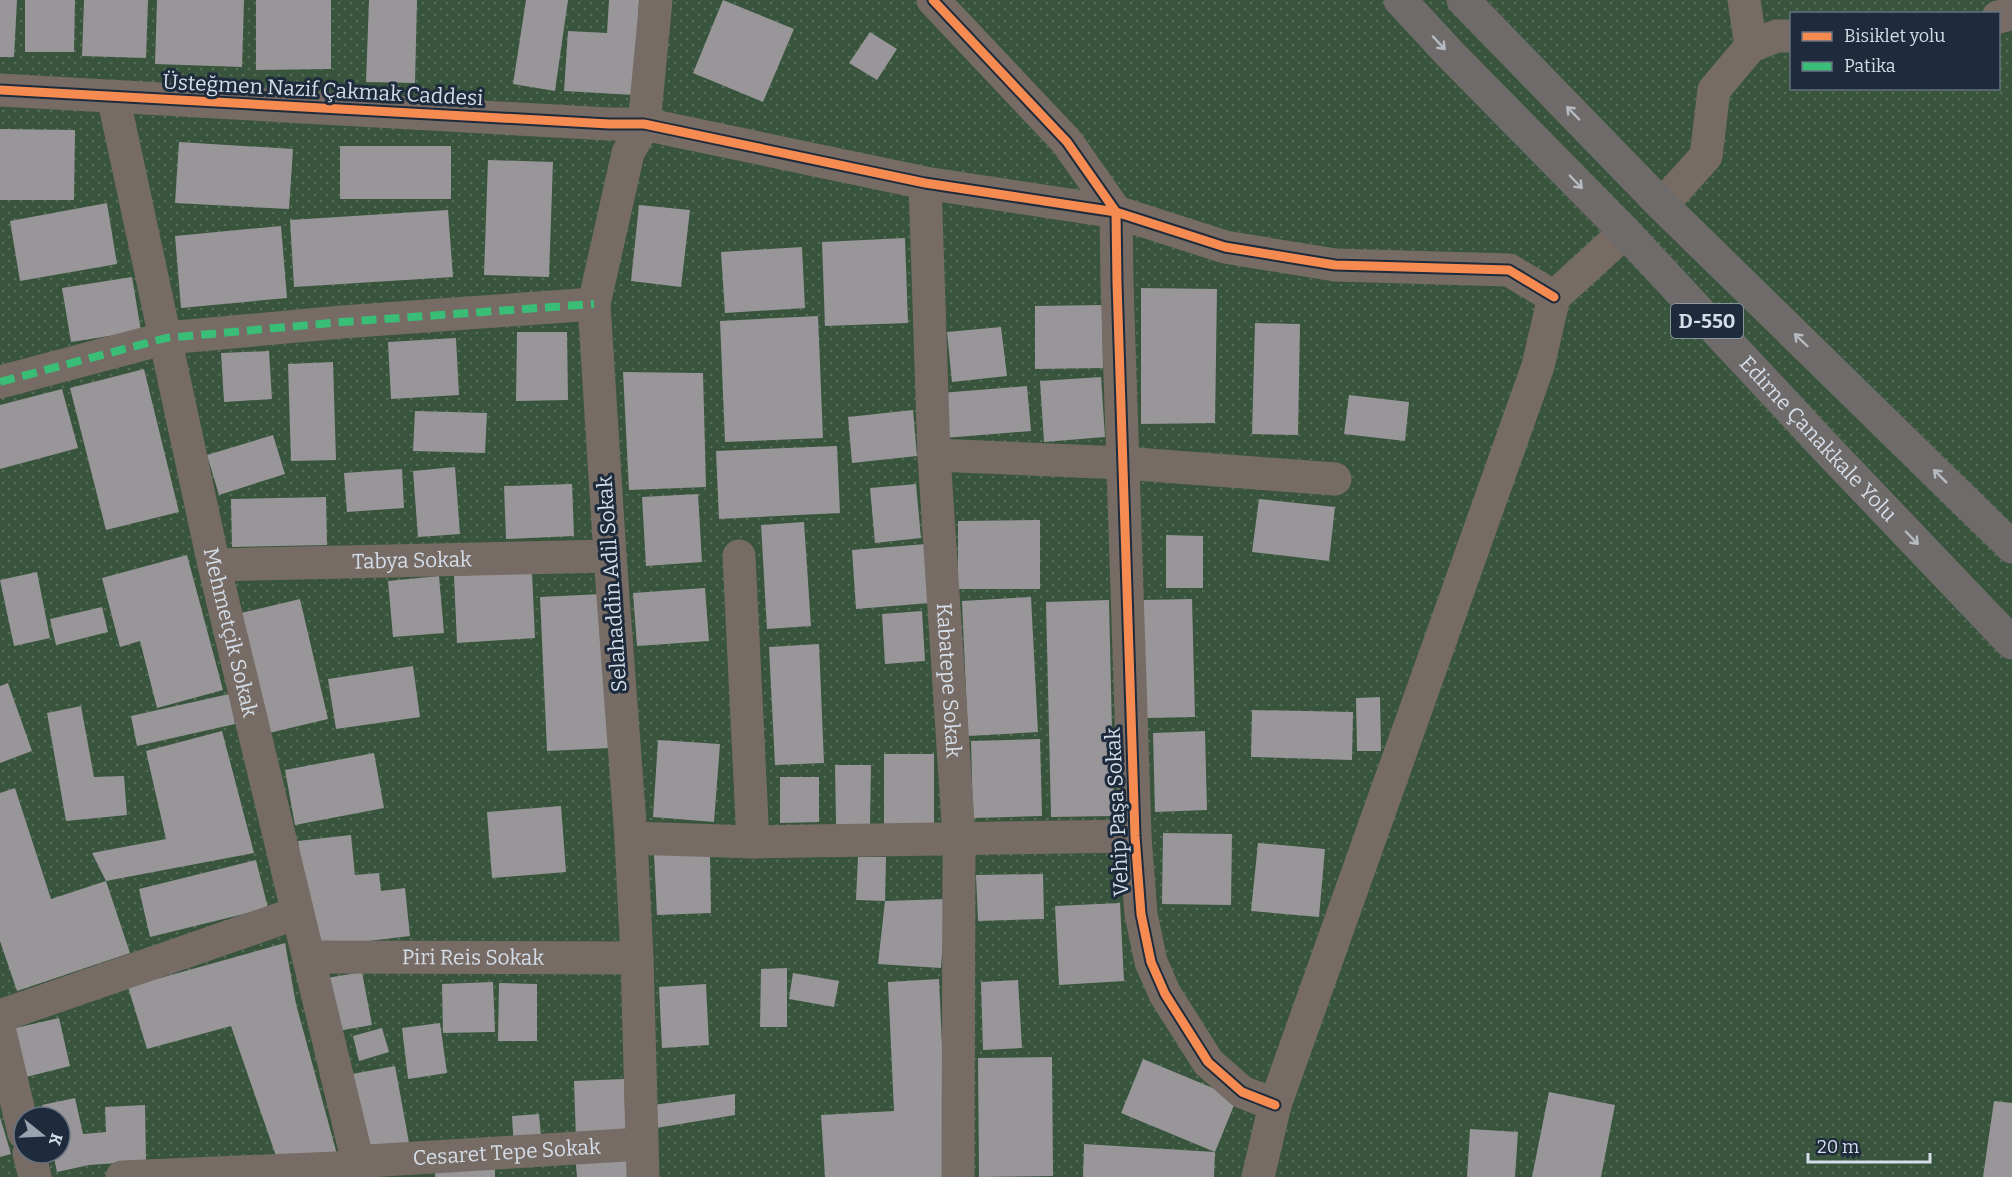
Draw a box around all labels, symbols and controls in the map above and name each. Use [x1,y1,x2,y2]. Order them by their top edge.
legend [1790,12,2000,90]
text: Bisiklet yolu [1844,25,1945,47]
one-way arrow [1432,35,1446,50]
text: Patika [1844,55,1896,77]
street label: Üsteğmen Nazif Çakmak Caddesi [162,69,484,111]
one-way arrow [1566,106,1581,121]
one-way arrow [1568,175,1583,190]
road number: D-550 [1671,304,1743,338]
one-way arrow [1794,333,1809,347]
street label: Edirne Çanakkale Yolu [1734,350,1902,527]
one-way arrow [1933,469,1948,484]
street label: Selahaddin Adil Sokak [591,475,633,693]
one-way arrow [1904,530,1919,545]
street label: Mehmetçik Sokak [198,545,263,720]
street label: Tabya Sokak [352,546,472,575]
street label: Kabatepe Sokak [931,602,967,759]
street label: Vehip Paşa Sokak [1100,727,1134,897]
street label: Piri Reis Sokak [402,944,544,971]
north arrow [12,1105,72,1165]
scale bar [1808,1126,1930,1164]
text: K [45,1131,67,1148]
street label: Cesaret Tepe Sokak [412,1134,602,1171]
text: 20 m [1817,1136,1859,1158]

